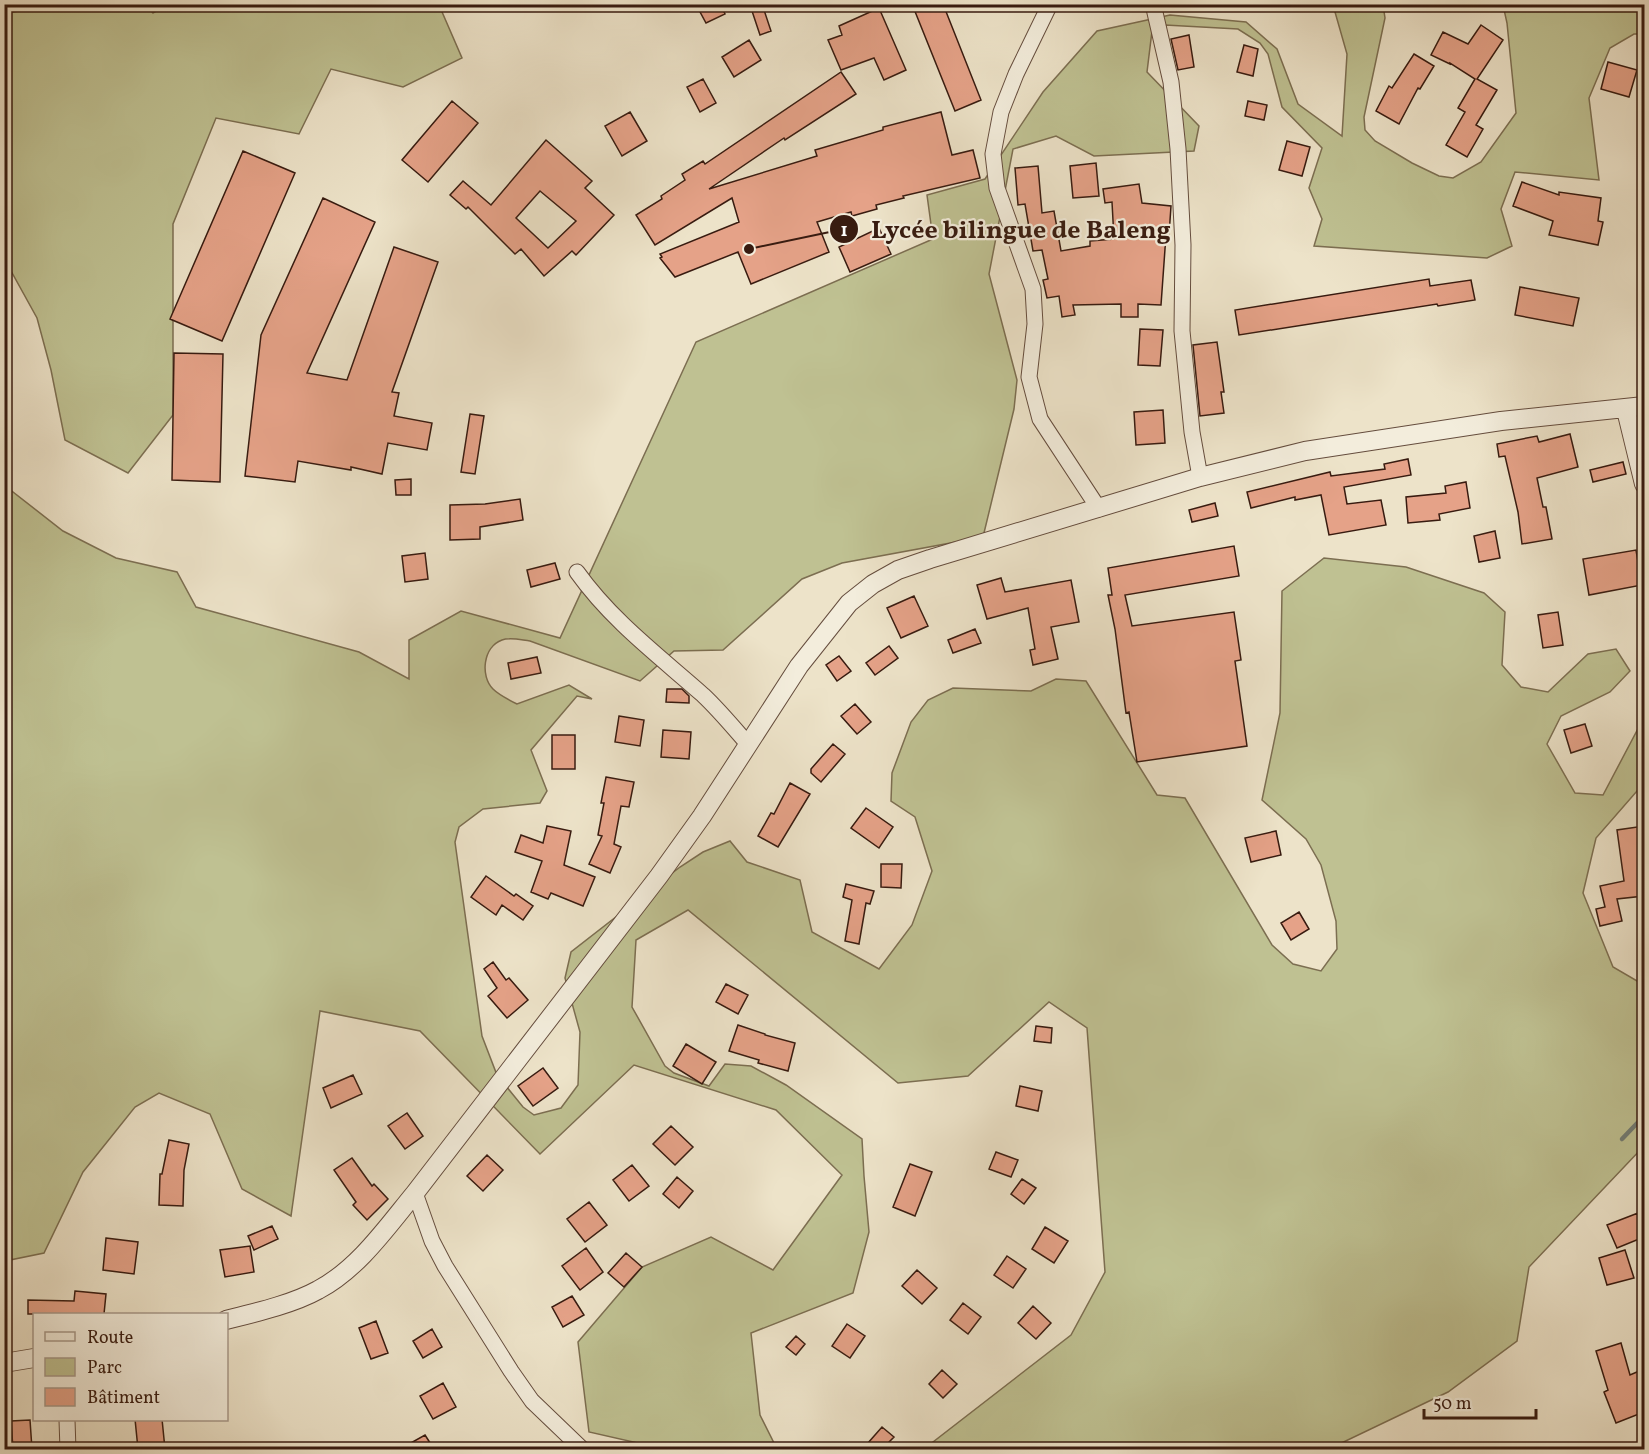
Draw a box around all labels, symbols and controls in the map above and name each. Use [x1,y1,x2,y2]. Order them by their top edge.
callout: Lycée bilingue de Baleng [829,207,1183,251]
text: Lycée bilingue de Baleng [871,213,1171,249]
text: 1 [840,219,848,244]
legend [33,1313,228,1421]
text: Route [87,1326,133,1351]
text: Parc [87,1356,122,1381]
scale bar [1424,1382,1536,1420]
text: Bâtiment [87,1386,160,1411]
text: 50 m [1433,1392,1472,1417]

